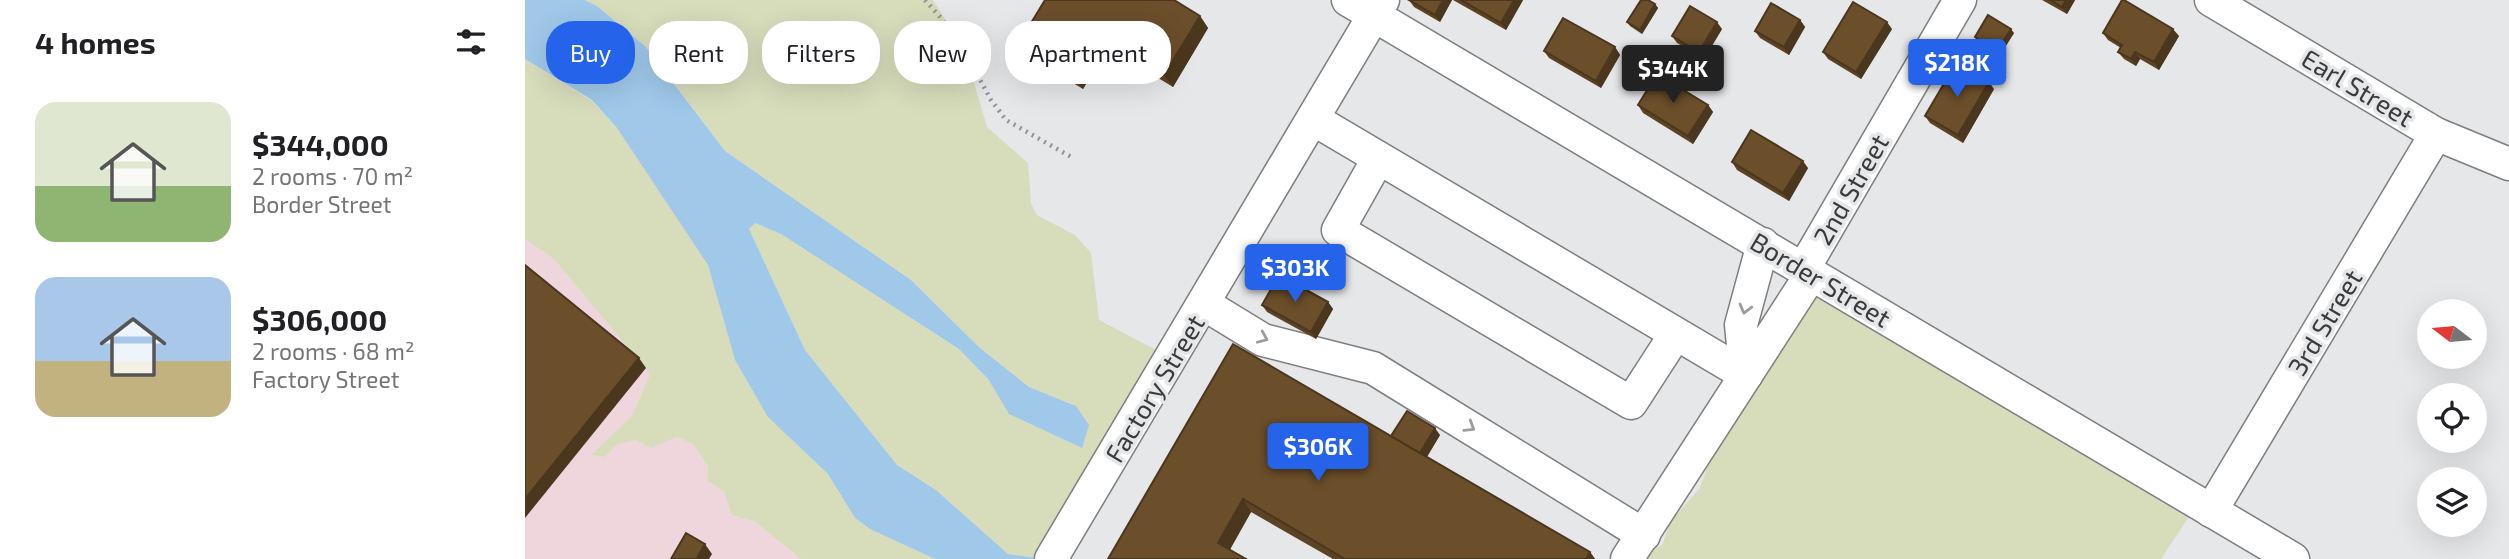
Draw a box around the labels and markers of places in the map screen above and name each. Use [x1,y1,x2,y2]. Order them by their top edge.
pin: $218K [1908,40,2006,99]
pin: $344K [1624,46,1722,105]
pin: $303K [1246,244,1344,304]
pin: $306K [1269,424,1367,483]

